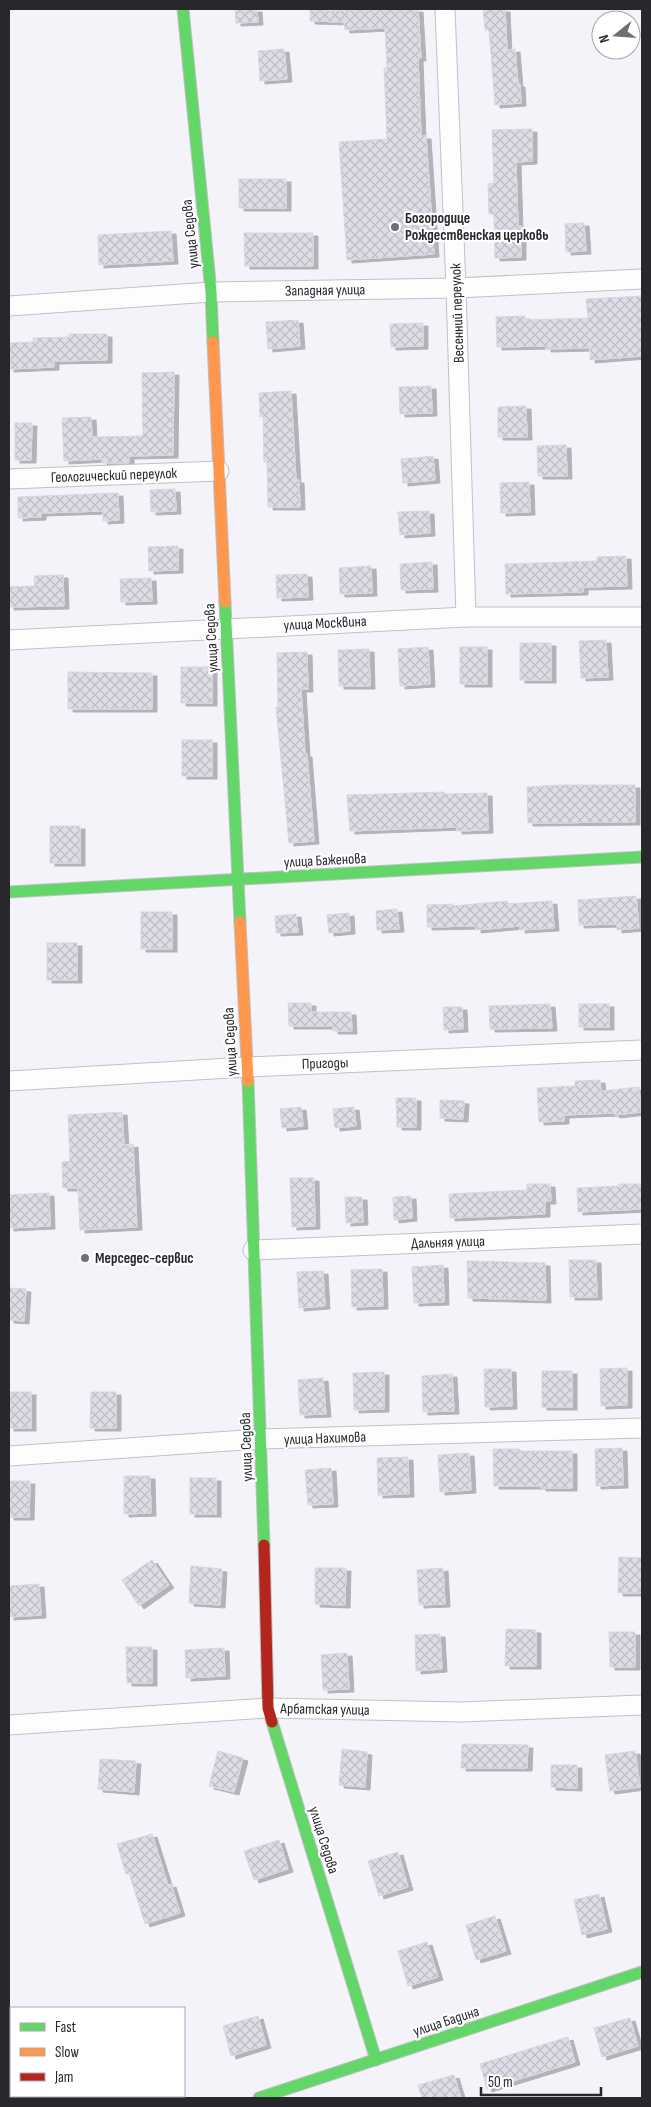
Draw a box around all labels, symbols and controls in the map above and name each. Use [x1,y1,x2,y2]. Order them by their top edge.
north arrow [591,10,641,60]
text: N [595,33,613,45]
street label: улица Седова [177,198,204,269]
place label: Богородице Рождественская церковь [405,209,548,245]
marker: Богородице Рождественская церковь [389,221,401,233]
street label: Весенний переулок [446,263,469,363]
street label: Западная улица [285,280,366,301]
street label: Геологический переулок [51,464,178,487]
street label: улица Седова [200,603,223,673]
street label: улица Москвина [283,612,367,635]
street label: улица Баженова [283,849,367,872]
street label: улица Седова [219,1007,242,1077]
street label: Пригоды [301,1053,349,1074]
street label: Дальняя улица [411,1232,485,1253]
place label: Мерседес-сервис [95,1249,194,1268]
marker: Мерседес-сервис [79,1252,91,1264]
street label: улица Седова [236,1412,257,1482]
street label: улица Нахимова [283,1428,367,1449]
street label: Арбатская улица [279,1699,370,1720]
street label: улица Седова [304,1804,343,1876]
street label: улица Бадина [411,2002,482,2041]
legend [10,2007,185,2097]
text: Fast [55,2018,77,2037]
text: Slow [55,2043,79,2062]
scale bar [481,2064,601,2096]
text: Jam [54,2068,73,2087]
text: 50 m [488,2073,513,2092]

